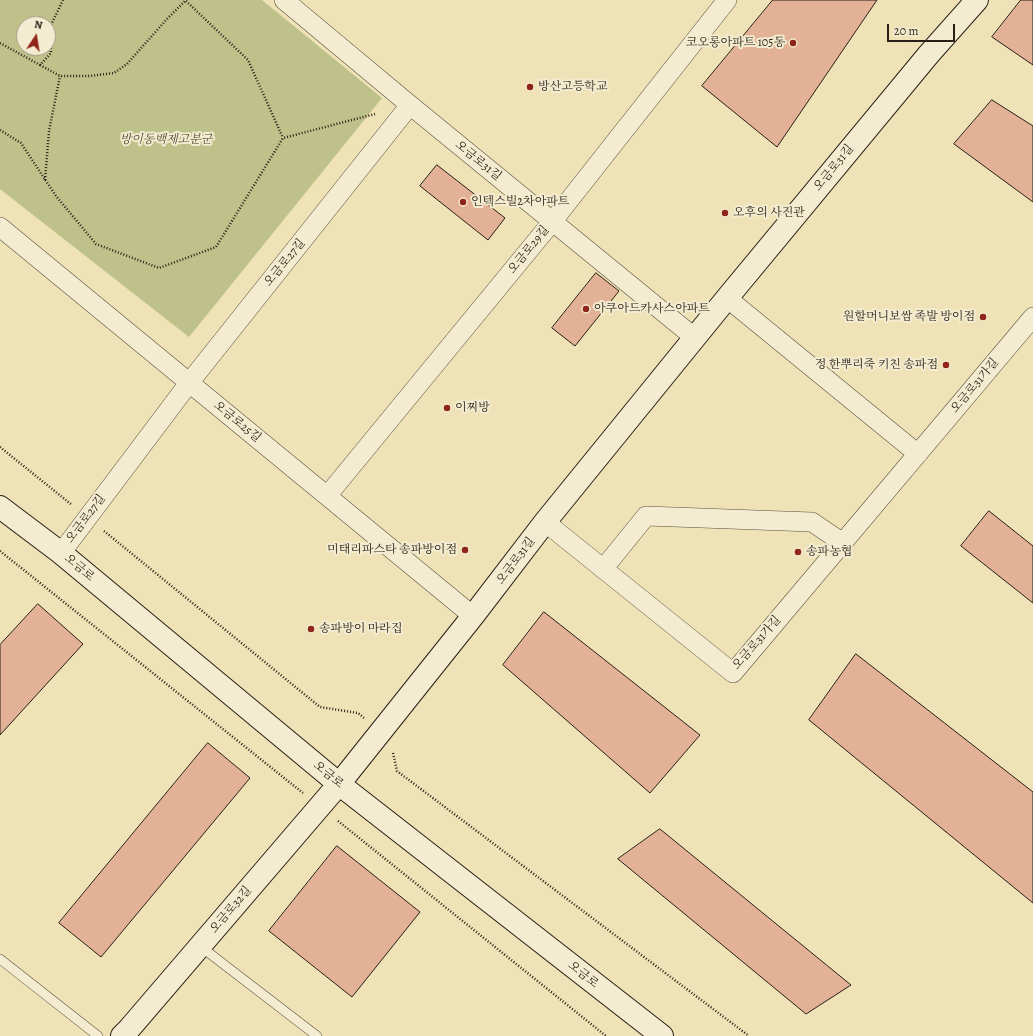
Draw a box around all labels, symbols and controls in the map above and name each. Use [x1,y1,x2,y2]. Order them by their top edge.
north arrow [16,16,56,56]
scale bar [889,16,957,42]
text: N [33,17,44,33]
text: 20 m [894,23,918,39]
place label: 코오롱아파트 105동 [686,36,785,50]
marker: 코오롱아파트 105동 [788,38,798,48]
place label: 방산고등학교 [538,80,608,94]
marker: 방산고등학교 [525,82,535,92]
park label: 방이동백제고분군 [120,133,212,147]
street label: 오금로31길 [452,138,504,184]
street label: 오금로31길 [811,142,857,194]
place label: 인텍스빌2차아파트 [471,195,569,209]
marker: 인텍스빌2차아파트 [458,197,468,207]
place label: 오후의 사진관 [733,206,805,220]
marker: 오후의 사진관 [720,208,730,218]
street label: 오금로29길 [505,223,553,277]
street label: 오금로27길 [261,236,309,290]
place label: 아쿠아드카사스아파트 [594,302,710,316]
marker: 아쿠아드카사스아파트 [581,304,591,314]
place label: 원할머니보쌈 족발 방이점 [843,310,975,324]
marker: 원할머니보쌈 족발 방이점 [978,312,988,322]
street label: 오금로31가길 [948,356,1002,416]
place label: 정 한뿌리죽 키친 송파점 [815,358,938,372]
marker: 정 한뿌리죽 키친 송파점 [941,360,951,370]
street label: 오금로25길 [210,398,264,446]
place label: 이찌방 [455,401,490,415]
marker: 이찌방 [442,403,452,413]
street label: 오금로27길 [63,492,109,546]
street label: 오금로31길 [494,535,538,587]
place label: 미태리파스타 송파방이점 [327,543,457,557]
marker: 미태리파스타 송파방이점 [460,545,470,555]
place label: 송파농협 [806,545,852,559]
marker: 송파농협 [793,547,803,557]
street label: 오금로 [61,551,97,585]
street label: 오금로31가길 [730,613,784,673]
place label: 송파방이 마라집 [319,622,403,636]
marker: 송파방이 마라집 [306,624,316,634]
street label: 오금로 [310,758,346,792]
street label: 오금로32길 [207,884,255,936]
street label: 오금로 [565,959,601,991]

